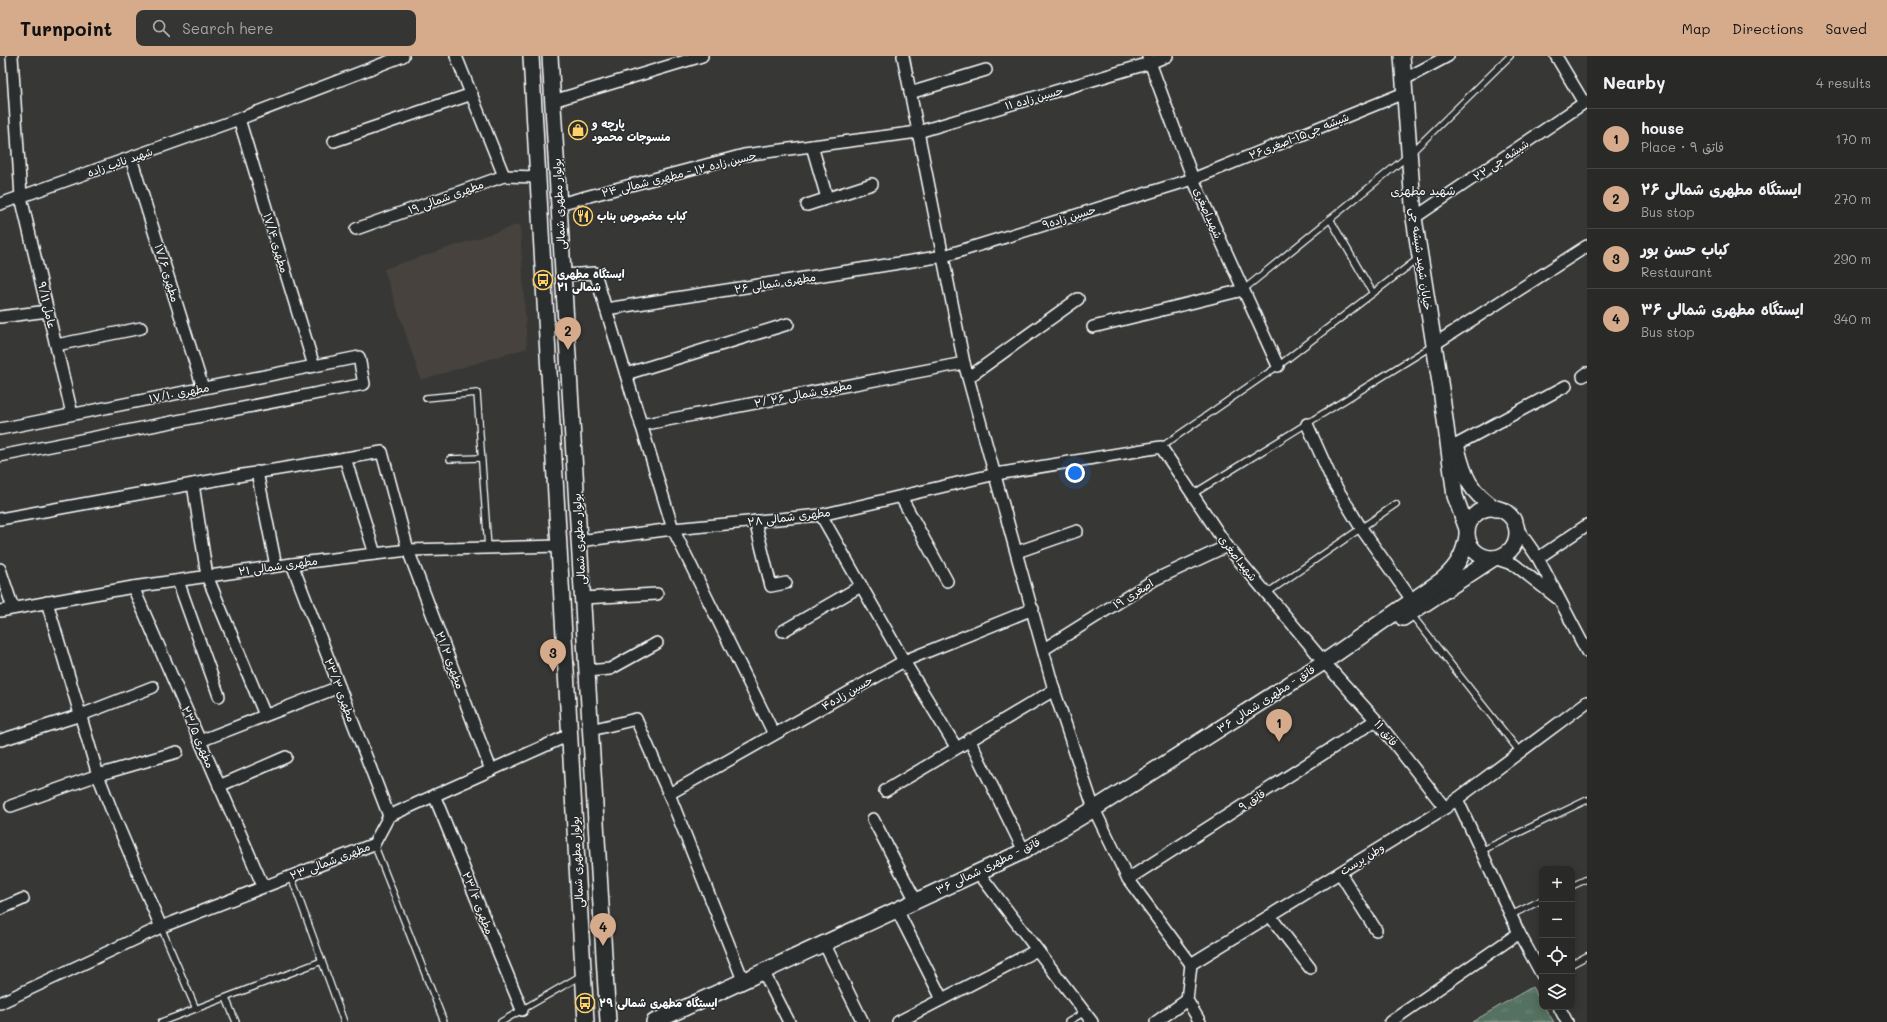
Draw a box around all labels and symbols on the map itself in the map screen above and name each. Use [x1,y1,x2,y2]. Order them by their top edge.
street label: حسین زاده ۱۱ [1003,82,1065,113]
street label: شیشه چی۱۵-اصغری۲۶ [1247,109,1351,163]
place label: پارچه و منسوجات محمود [591,116,671,145]
shop icon: پارچه و منسوجات محمود [567,119,589,141]
street label: شیشه چی ۲۲ [1470,136,1532,184]
street label: شهید نائب زاده [85,143,155,181]
street label: حسین زاده ۱۲ - مطهری شمالی ۲۴ [600,147,758,201]
street label: بولوار مطهری شمالی [549,158,569,250]
street label: مطهری شمالی ۱۹ [406,176,486,218]
district label: شهید مطهری [1391,182,1455,198]
street label: شهیداصغری [1191,185,1226,241]
street label: حسین زاده۹ [1040,201,1098,232]
restaurant icon: كباب مخصوص بناب [572,205,594,227]
street label: خیابان شهید شیشه چی [1406,207,1436,311]
place label: كباب مخصوص بناب [597,208,688,224]
street label: مطهری ۱۷/۴ [260,211,293,274]
street label: مطهری ۱۷/۶ [152,242,183,304]
place label: ایستگاه مطهری شمالی ۲۱ [557,266,625,295]
bus stop icon: ایستگاه مطهری شمالی ۲۱ [532,269,554,291]
street label: مطهری شمالی ۲۶ [733,269,817,297]
street label: عامل ۹/۱۱ [35,280,60,330]
pin: 2 [555,317,581,350]
street label: مطهری شمالی ۲۶ /۲ [753,377,853,411]
street label: مطهری ۱۷/۱۰ [148,379,210,406]
your location [1065,463,1085,483]
street label: بولوار مطهری شمالی [569,493,589,585]
street label: مطهری شمالی ۲۸ [747,504,831,530]
street label: شهیداصغری [1216,532,1261,584]
street label: مطهری شمالی ۲۱ [237,553,319,579]
street label: اصغری ۱۹ [1110,575,1156,612]
street label: مطهری ۲۱/۲ [433,629,468,691]
pin: 3 [540,639,566,672]
street label: مطهری ۲۳/۳ [321,656,359,724]
street label: فاتق - مطهری شمالی ۳۶ [1214,661,1318,737]
street label: حسین زاده۴ [818,672,875,713]
street label: مطهری ۲۳/۵ [179,704,218,770]
pin: 1 [1266,709,1292,742]
street label: فاتق ۱۱ [1371,716,1402,749]
street label: فاتق ۹ [1236,785,1268,814]
street label: بولوار مطهری شمالی [567,816,587,908]
street label: فاتق - مطهری شمالی ۳۶ [933,834,1043,898]
street label: مطهری شمالی ۲۳ [288,838,372,884]
street label: وطن پرست [1337,839,1387,878]
street label: مطهری ۲۳/۴ [459,869,498,936]
pin: 4 [590,913,616,946]
bus stop icon: ایستگاه مطهری شمالی ۲۹ [574,992,596,1014]
place label: ایستگاه مطهری شمالی ۲۹ [599,995,718,1011]

